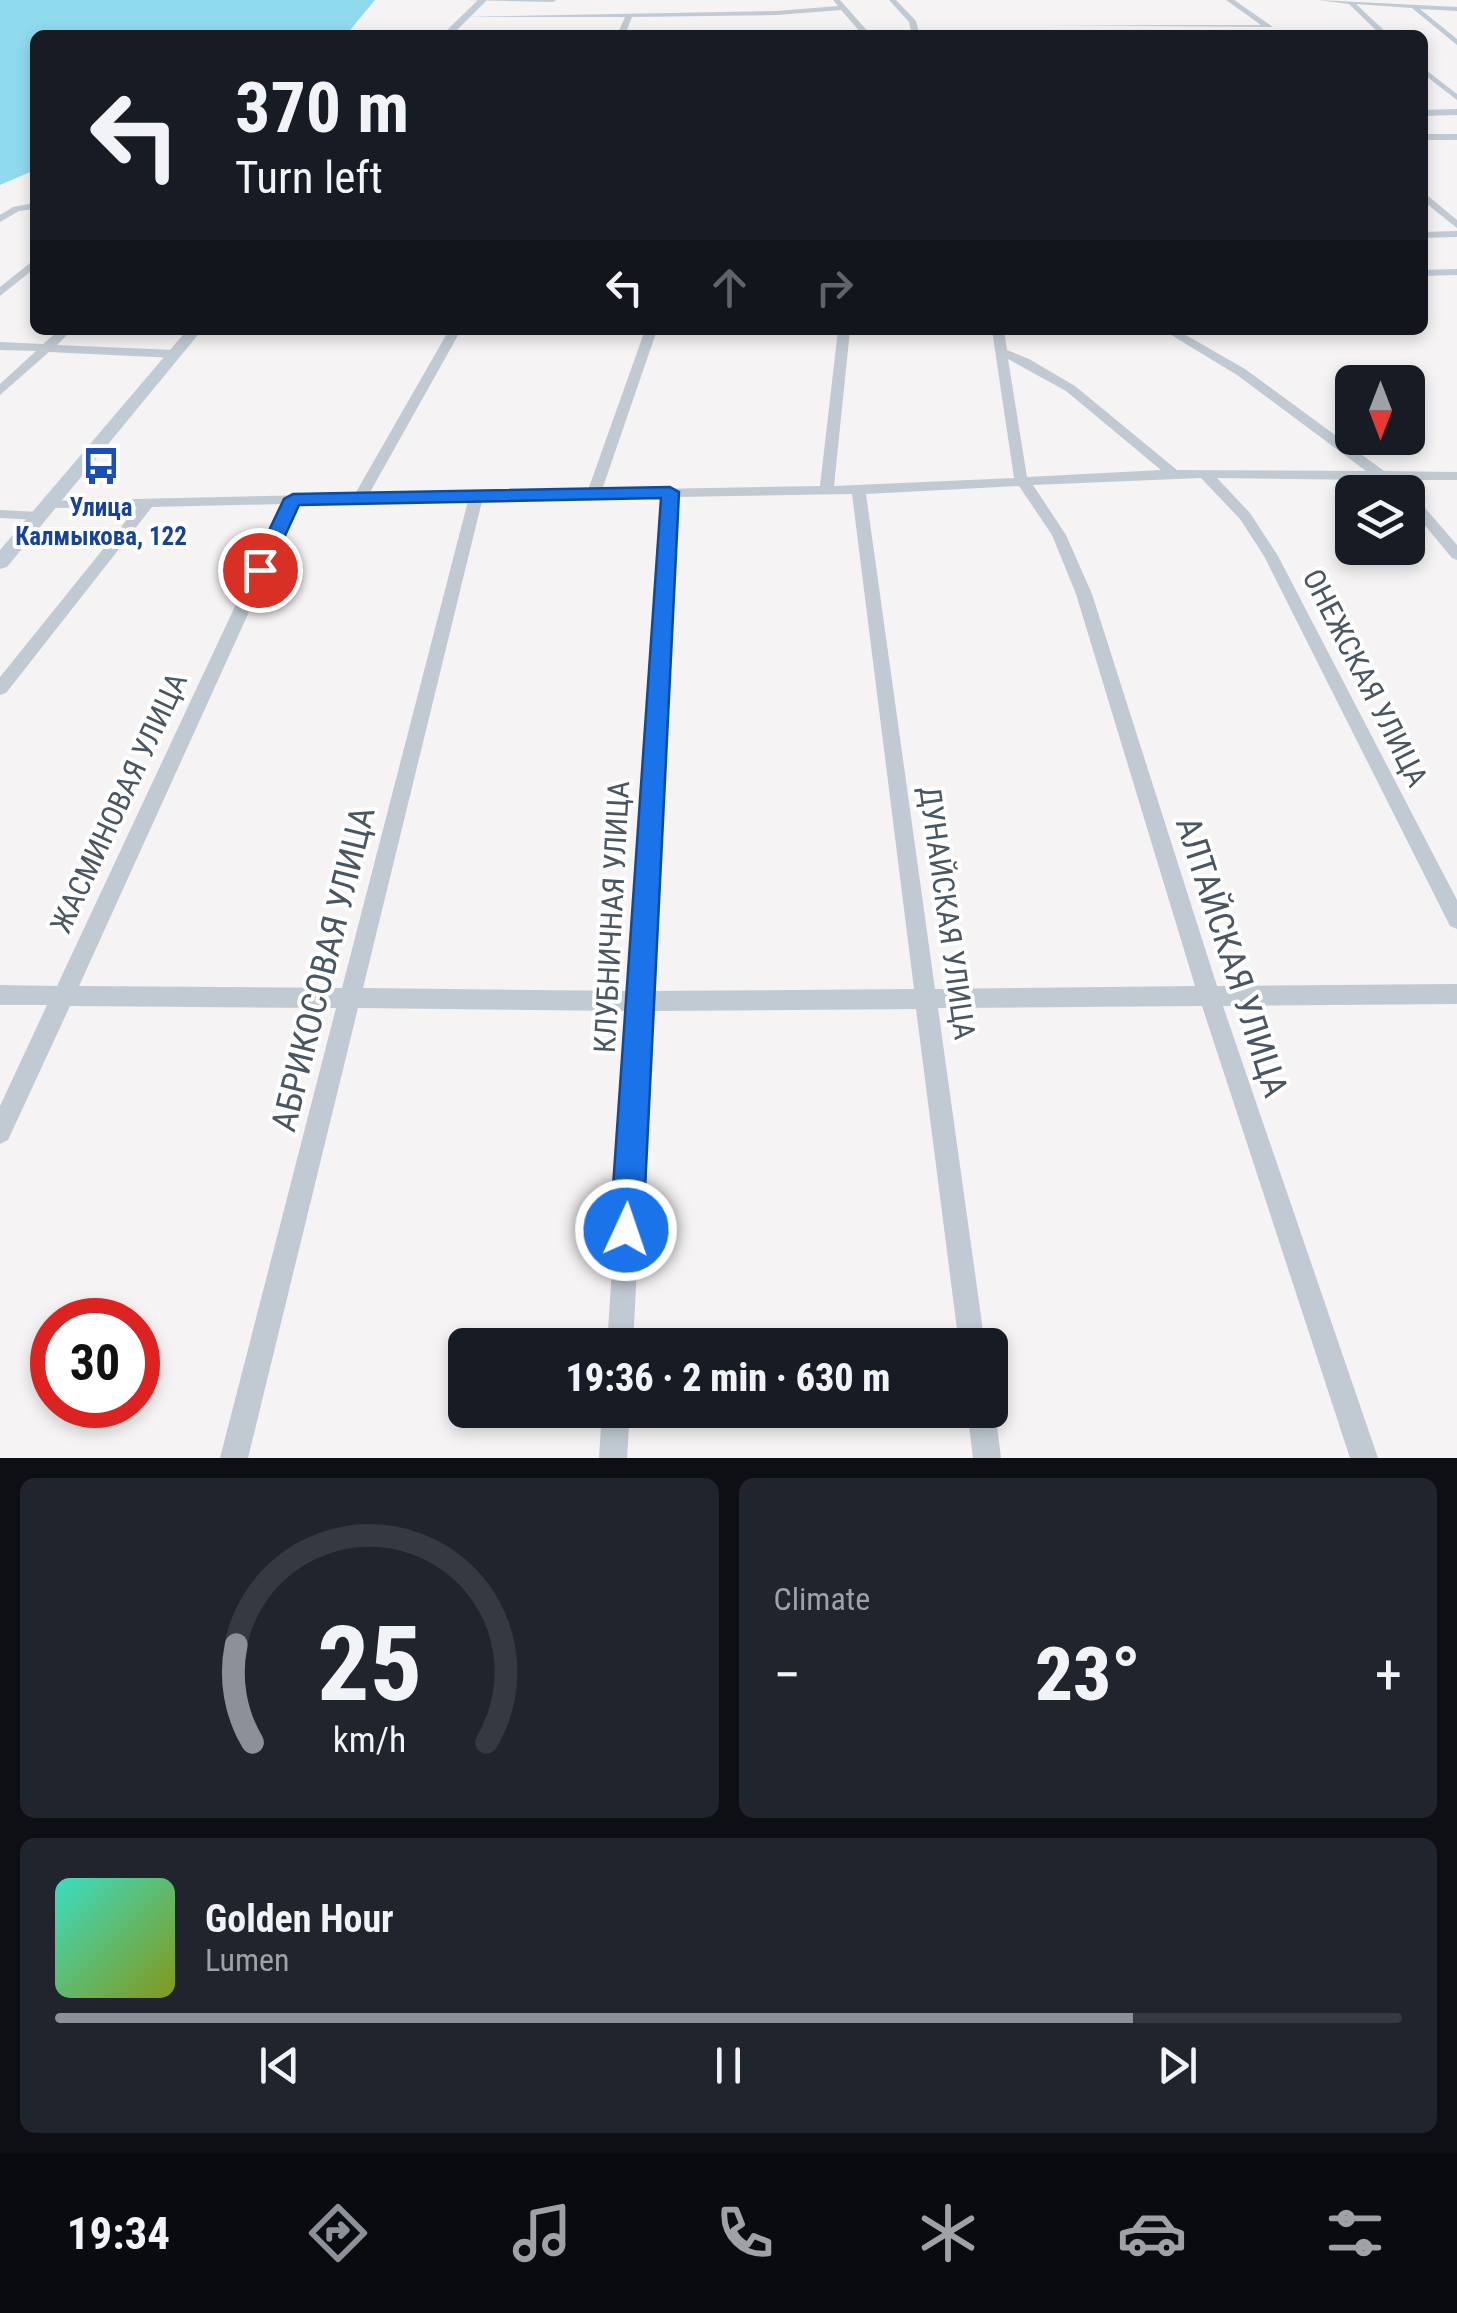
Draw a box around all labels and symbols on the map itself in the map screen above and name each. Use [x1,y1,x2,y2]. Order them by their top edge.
north arrow [1335,365,1425,455]
bus stop icon: Улица Калмыкова, 122 [80,445,122,487]
place label: Улица Калмыкова, 122 [15,493,187,551]
pin [218,528,303,613]
street label: ОНЕЖСКАЯ УЛИЦА [1296,563,1435,792]
street label: ЖАСМИНОВАЯ УЛИЦА [43,667,194,938]
street label: КЛУБНИЧНАЯ УЛИЦА [587,780,636,1054]
street label: ДУНАЙСКАЯ УЛИЦА [912,784,983,1042]
street label: АБРИКОСОВАЯ УЛИЦА [263,803,384,1136]
street label: АЛТАЙСКАЯ УЛИЦА [1167,812,1296,1102]
position arrow [574,1178,678,1282]
speed limit sign: 30 [30,1298,160,1428]

